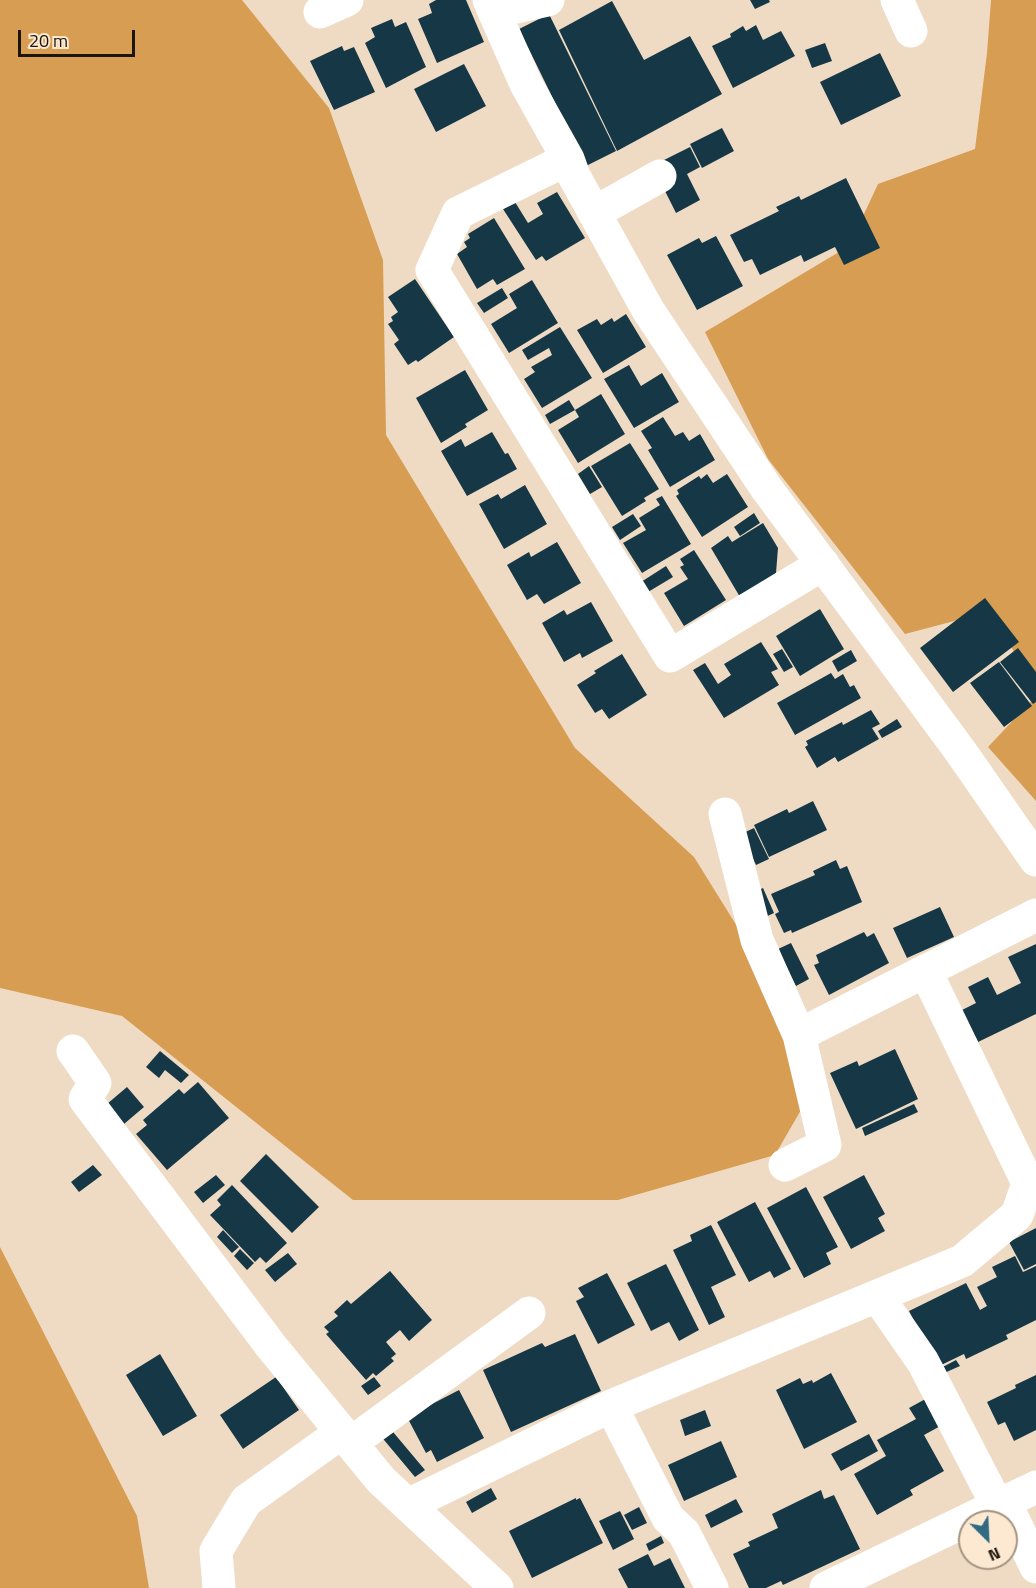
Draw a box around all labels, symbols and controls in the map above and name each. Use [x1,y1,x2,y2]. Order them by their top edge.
scale bar [21,18,138,56]
text: 20 m [29,27,68,54]
north arrow [958,1510,1018,1570]
text: N [985,1541,1004,1568]

